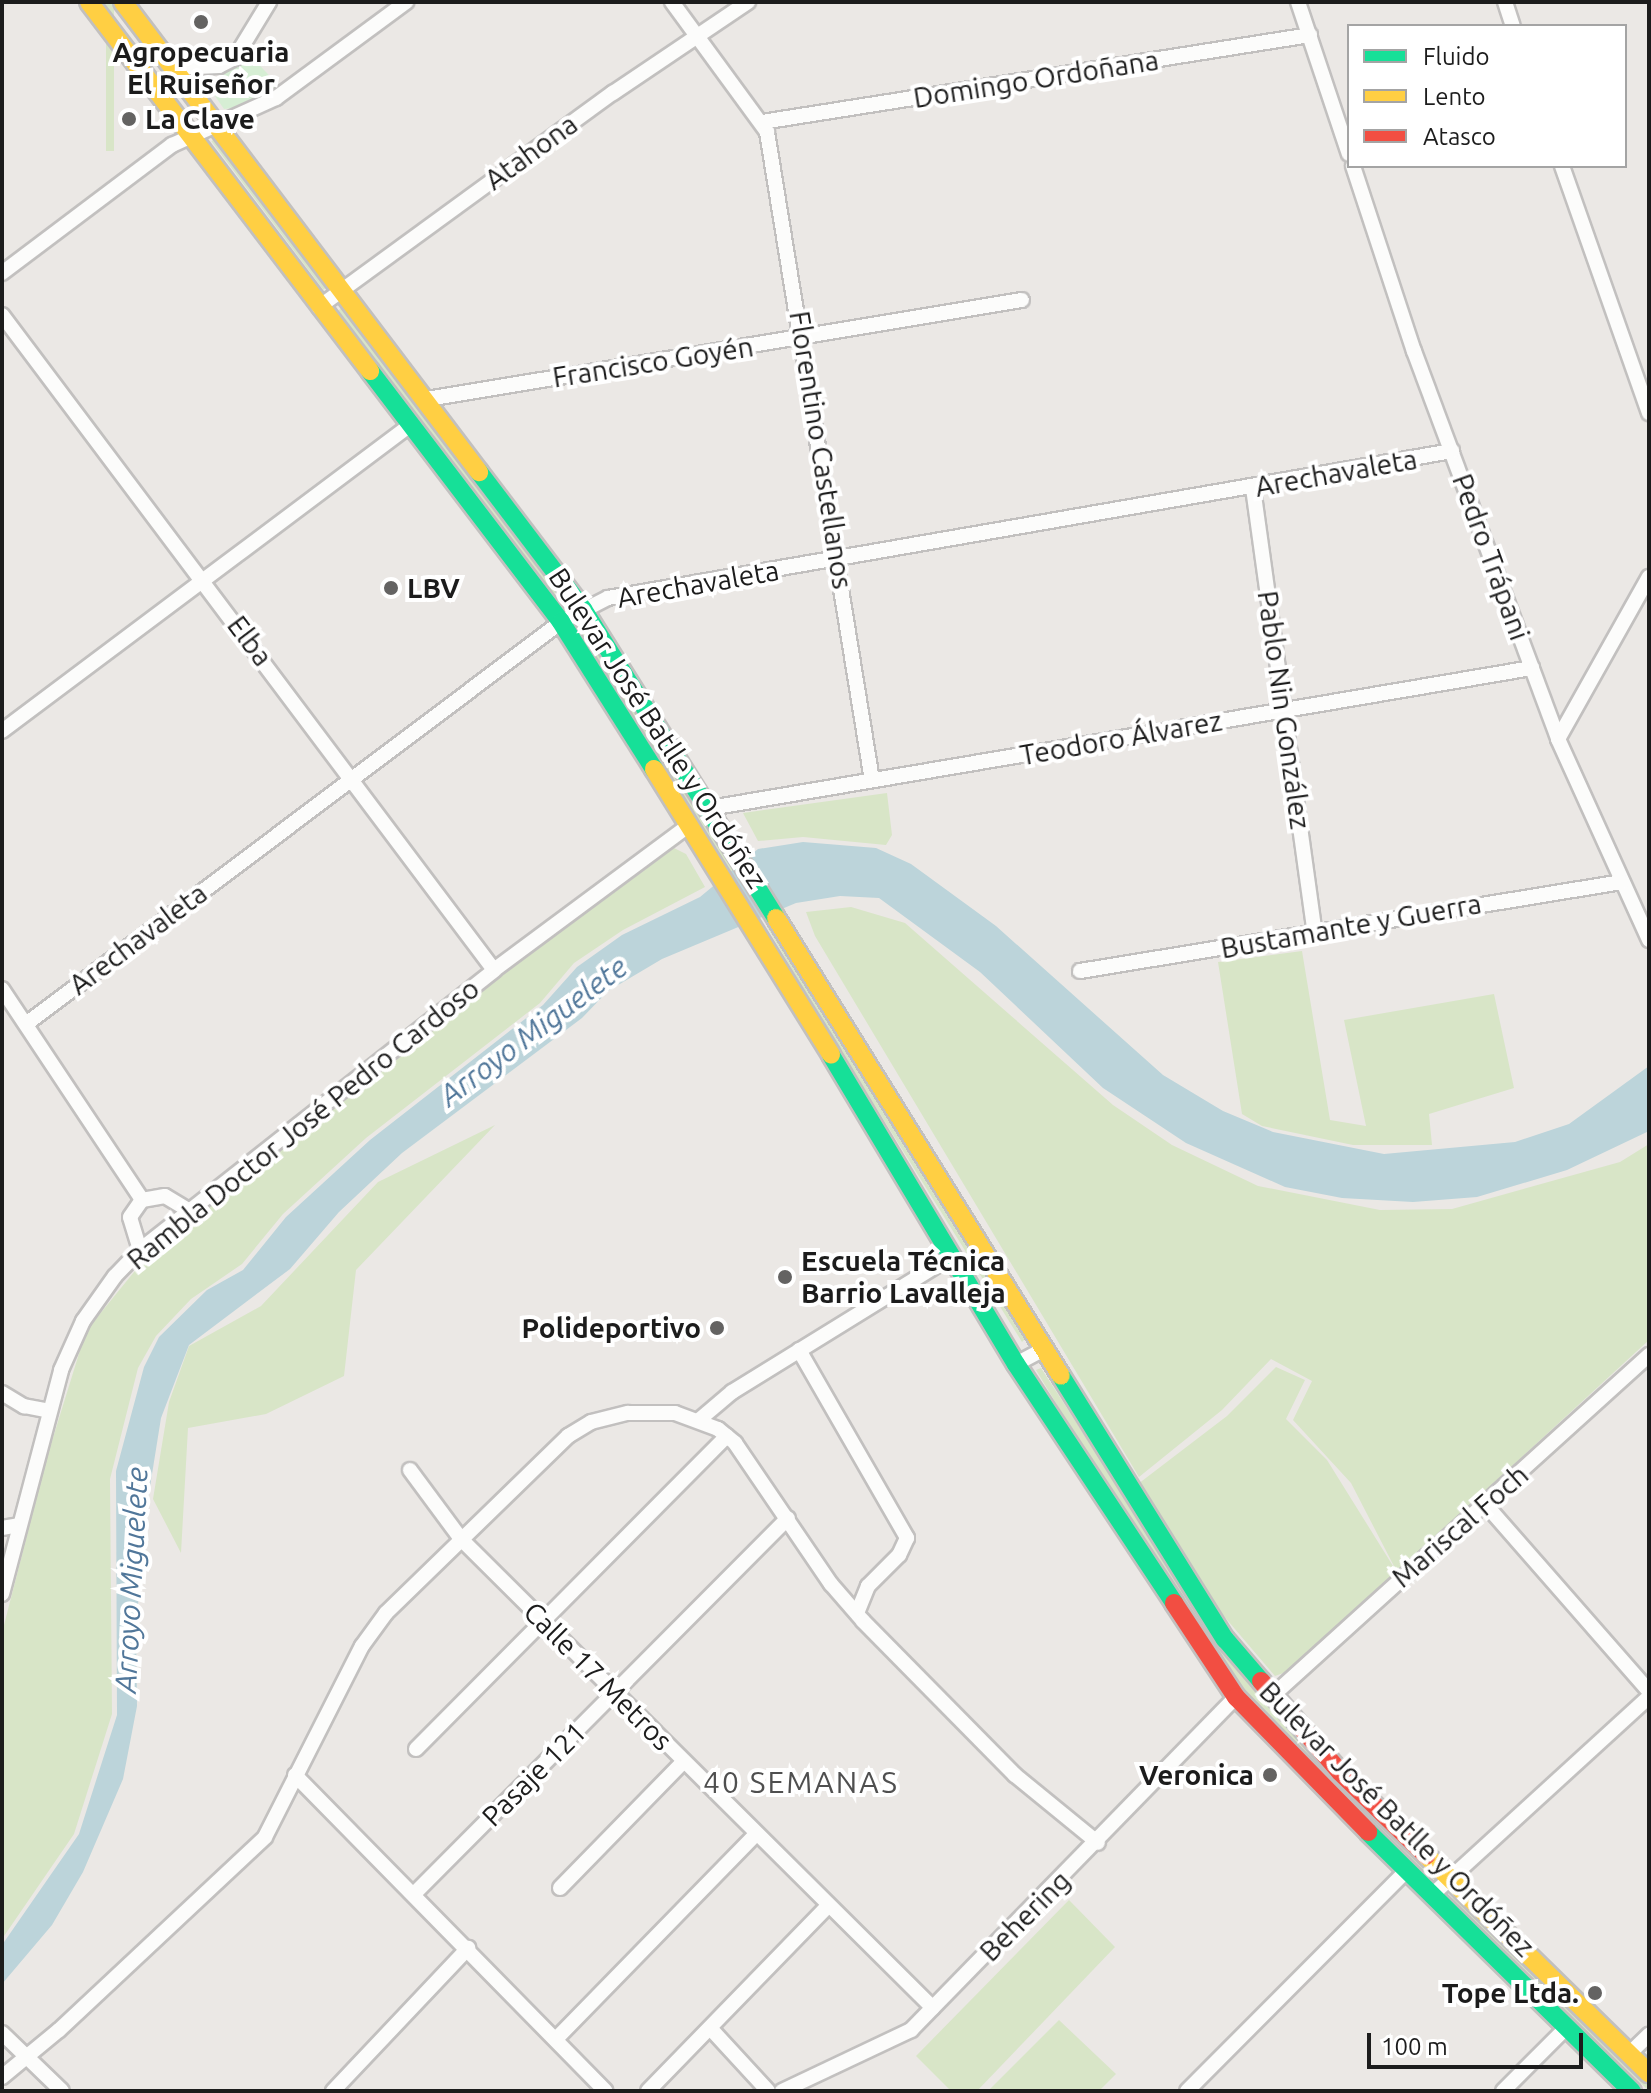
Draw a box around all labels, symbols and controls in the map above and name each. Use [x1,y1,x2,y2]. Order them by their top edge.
marker: Agropecuaria El Ruiseñor [192,13,210,31]
legend [1347,24,1627,168]
place label: Agropecuaria El Ruiseñor [113,35,289,101]
street label: Domingo Ordoñana [911,43,1161,115]
text: Fluido [1423,43,1490,70]
text: Lento [1423,83,1486,110]
place label: La Clave [145,102,255,136]
street label: Atahona [478,107,584,197]
marker: La Clave [120,110,138,128]
text: Atasco [1423,123,1496,150]
street label: Florentino Castellanos [782,309,860,591]
street label: Francisco Goyén [550,330,756,394]
street label: Arechavaleta [1252,442,1420,504]
street label: Pedro Trápani [1445,469,1537,645]
street label: Arechavaleta [614,553,782,615]
street label: Bulevar José Batlle y Ordóñez [542,562,774,894]
place label: LBV [407,571,460,605]
marker: LBV [382,579,400,597]
street label: Pablo Nin González [1251,589,1317,831]
street label: Elba [220,609,280,673]
street label: Teodoro Álvarez [1017,704,1225,772]
street label: Arechavaleta [62,876,214,1002]
street label: Bustamante y Guerra [1218,887,1484,965]
water label: Arroyo Miguelete [432,949,634,1113]
street label: Rambla Doctor José Pedro Cardoso [120,972,486,1276]
place label: Escuela Técnica Barrio Lavalleja [801,1244,1006,1310]
marker: Escuela Técnica Barrio Lavalleja [776,1268,794,1286]
place label: Polideportivo [521,1311,701,1345]
marker: Polideportivo [708,1319,726,1337]
street label: Mariscal Foch [1385,1458,1535,1594]
water label: Arroyo Miguelete [107,1466,155,1694]
street label: Calle 17 Metros [517,1595,679,1757]
street label: Bulevar José Batlle y Ordóñez [1253,1675,1541,1963]
street label: Pasaje 121 [475,1715,593,1833]
place label: Veronica [1139,1758,1254,1792]
district label: 40 SEMANAS [703,1764,899,1800]
marker: Veronica [1261,1766,1279,1784]
street label: Behering [973,1864,1077,1968]
place label: Tope Ltda. [1442,1976,1579,2010]
marker: Tope Ltda. [1586,1984,1604,2002]
scale bar [1371,2017,1587,2067]
text: 100 m [1381,2033,1448,2060]

